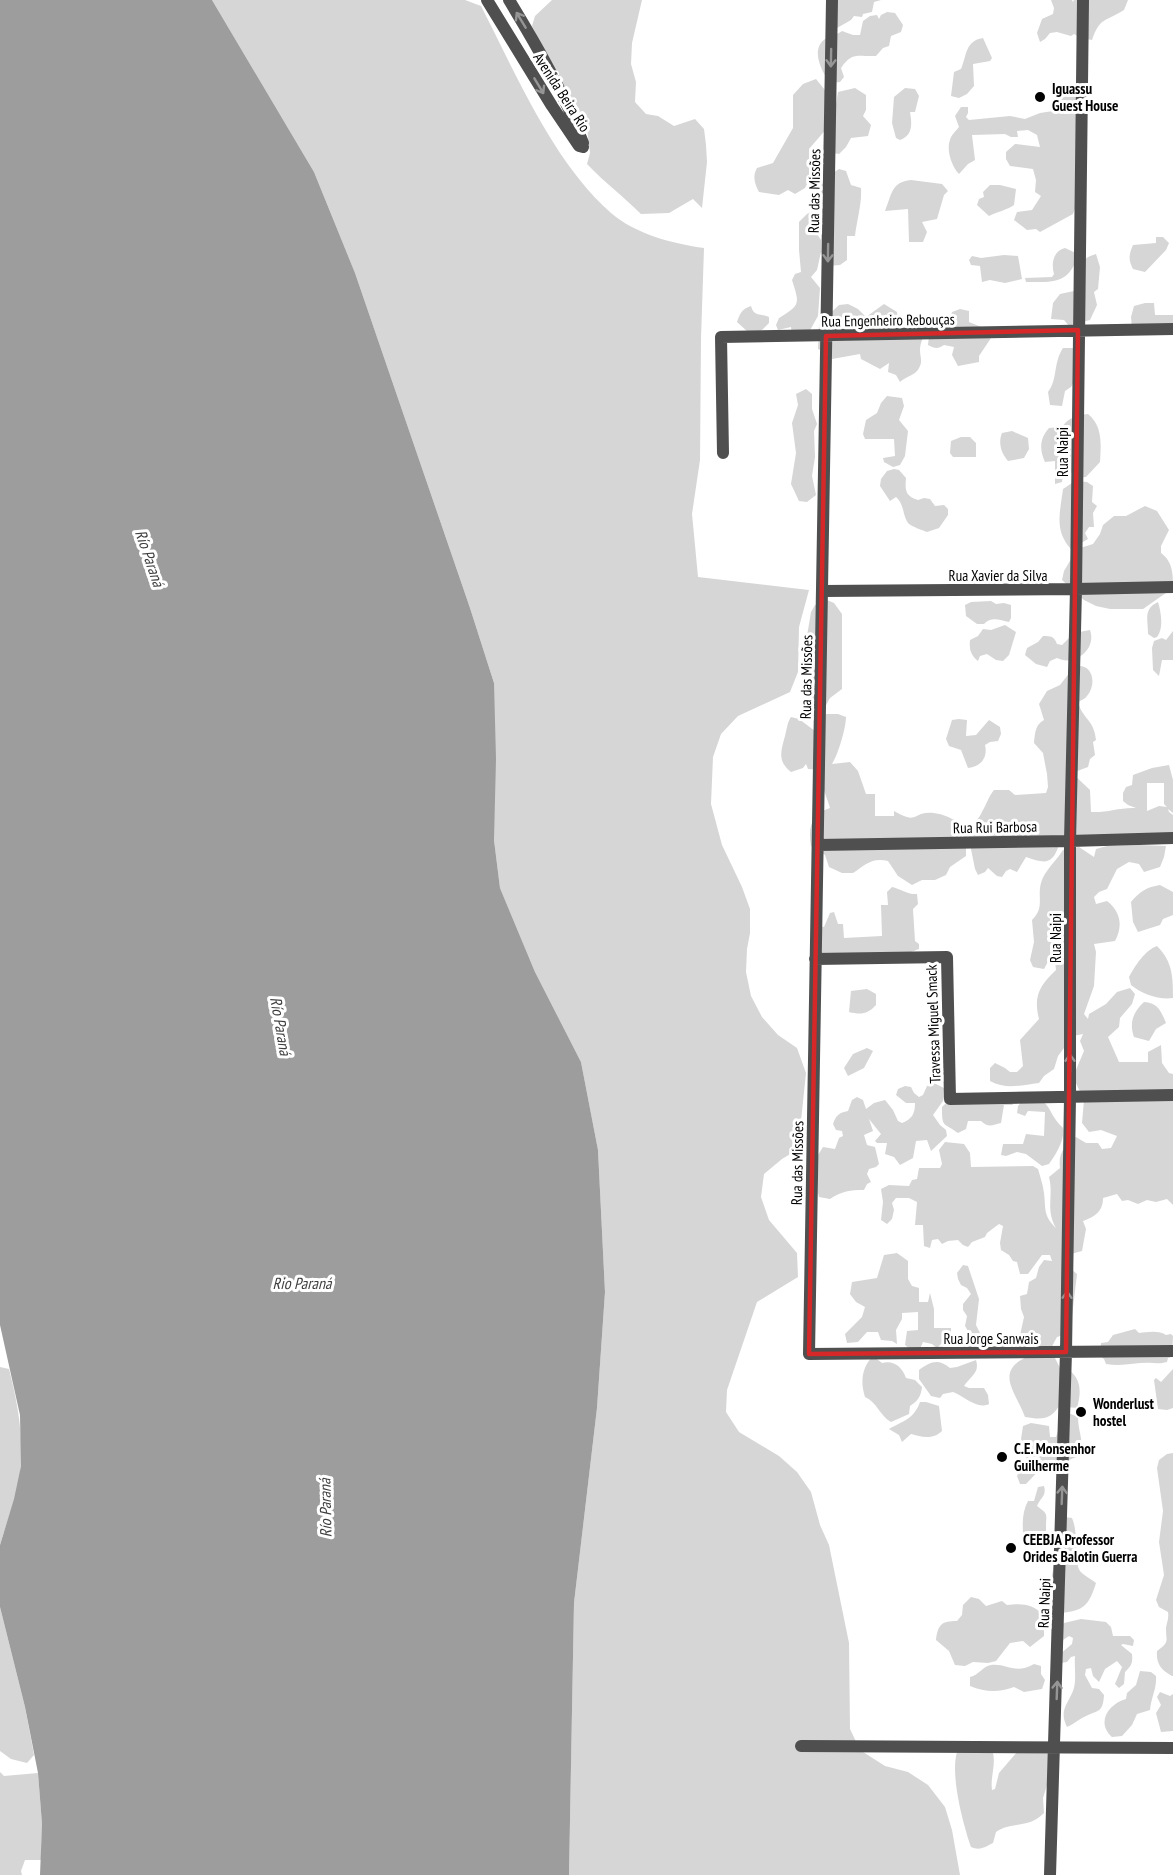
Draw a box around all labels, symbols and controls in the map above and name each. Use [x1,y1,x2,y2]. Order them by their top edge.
one-way arrow [515,12,527,29]
one-way arrow [825,48,837,68]
street label: Avenida Beira Rio [529,49,595,135]
one-way arrow [534,77,546,94]
place label: Iguassu Guest House [1052,79,1118,115]
marker: Iguassu Guest House [1033,90,1047,104]
street label: Rua das Missões [804,149,824,233]
one-way arrow [822,243,834,263]
street label: Rua Engenheiro Rebouças [821,309,955,331]
street label: Rua Naipi [1053,427,1072,477]
water label: Río Paraná [131,527,170,591]
street label: Rua Xavier da Silva [949,566,1047,585]
street label: Rua das Missões [796,635,816,719]
street label: Rua Rui Barbosa [953,817,1037,837]
street label: Rua Naipi [1046,913,1065,963]
street label: Travessa Miguel Smack [921,964,945,1084]
water label: Río Paraná [266,995,296,1058]
one-way arrow [1064,1054,1076,1074]
street label: Rua das Missões [787,1121,807,1205]
water label: Rio Paraná [273,1273,333,1293]
one-way arrow [1061,1291,1073,1311]
street label: Rua Jorge Sanwais [943,1329,1039,1348]
place label: Wonderlust hostel [1092,1394,1155,1430]
marker: Wonderlust hostel [1074,1405,1088,1419]
place label: C.E. Monsenhor Guilherme [1014,1439,1096,1475]
marker: C.E. Monsenhor Guilherme [995,1450,1009,1464]
water label: Río Paraná [314,1477,336,1538]
one-way arrow [1056,1485,1068,1505]
place label: CEEBJA Professor Orides Balotin Guerra [1023,1530,1137,1566]
marker: CEEBJA Professor Orides Balotin Guerra [1004,1541,1018,1555]
street label: Rua Naipi [1034,1578,1054,1628]
one-way arrow [1051,1680,1062,1700]

